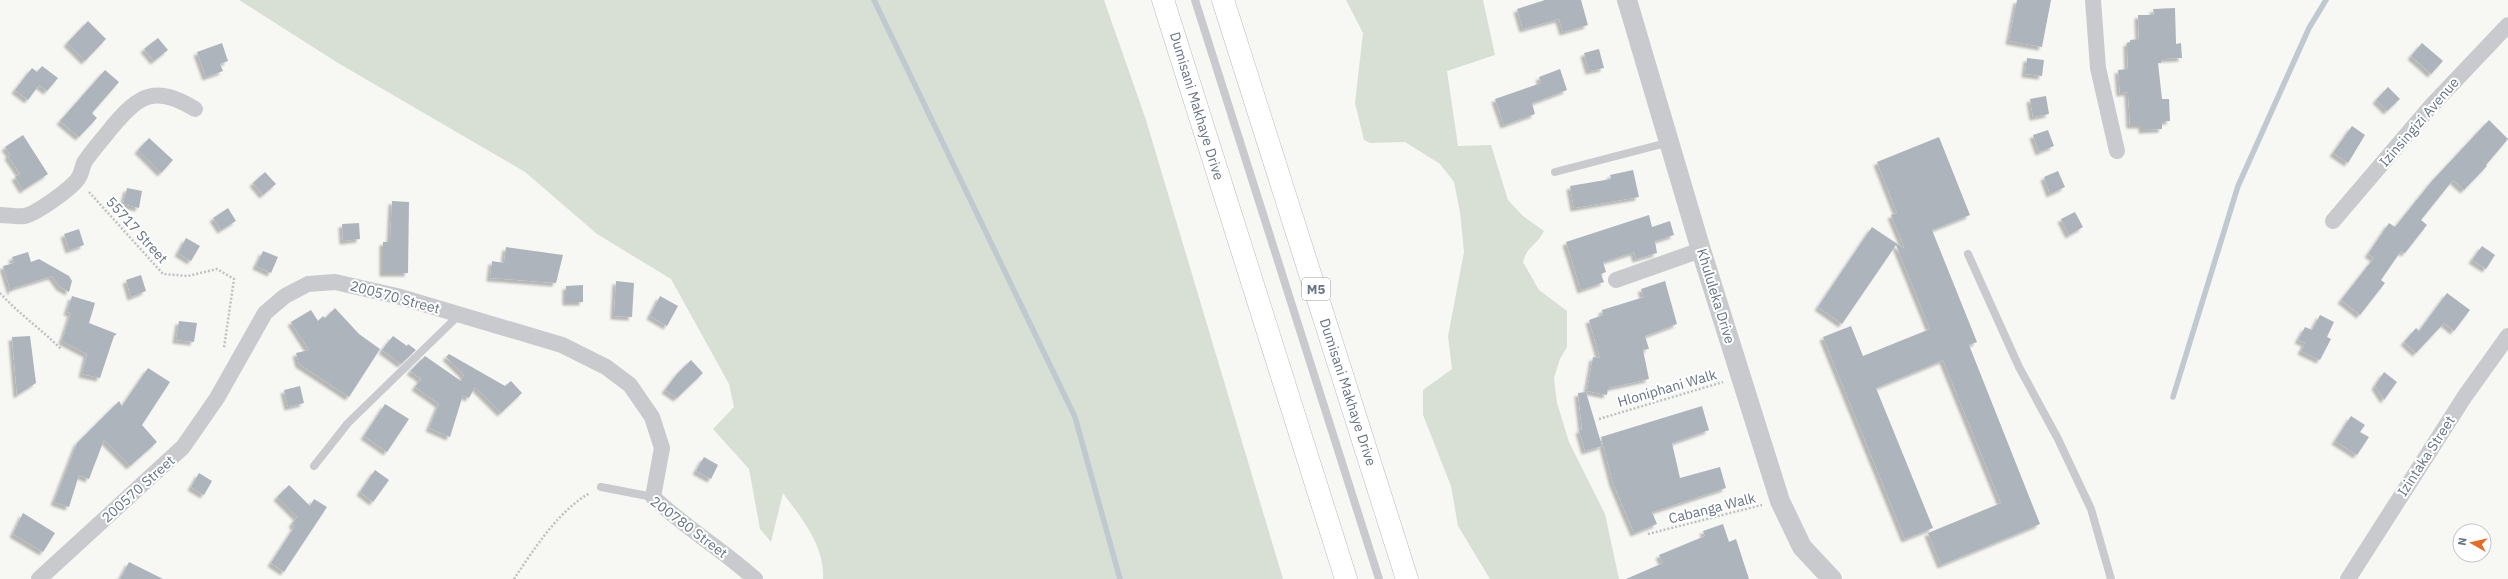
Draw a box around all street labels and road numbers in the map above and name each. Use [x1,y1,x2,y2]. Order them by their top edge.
street label: Dumisani Makhaye Drive [1166,30,1228,183]
street label: Izinsingizi Avenue [2375,73,2463,170]
street label: 55717 Street [102,193,172,267]
street label: Khululeka Drive [1693,246,1739,346]
street label: 200570 Street [348,276,442,318]
road number: M5 [1302,278,1330,300]
street label: Dumisani Makhaye Drive [1316,316,1380,468]
street label: Hloniphani Walk [1615,365,1719,411]
street label: Izintaka Street [2393,412,2459,500]
street label: 200570 Street [98,451,178,527]
street label: Cabanga Walk [1667,488,1758,527]
street label: 200780 Street [647,492,731,562]

